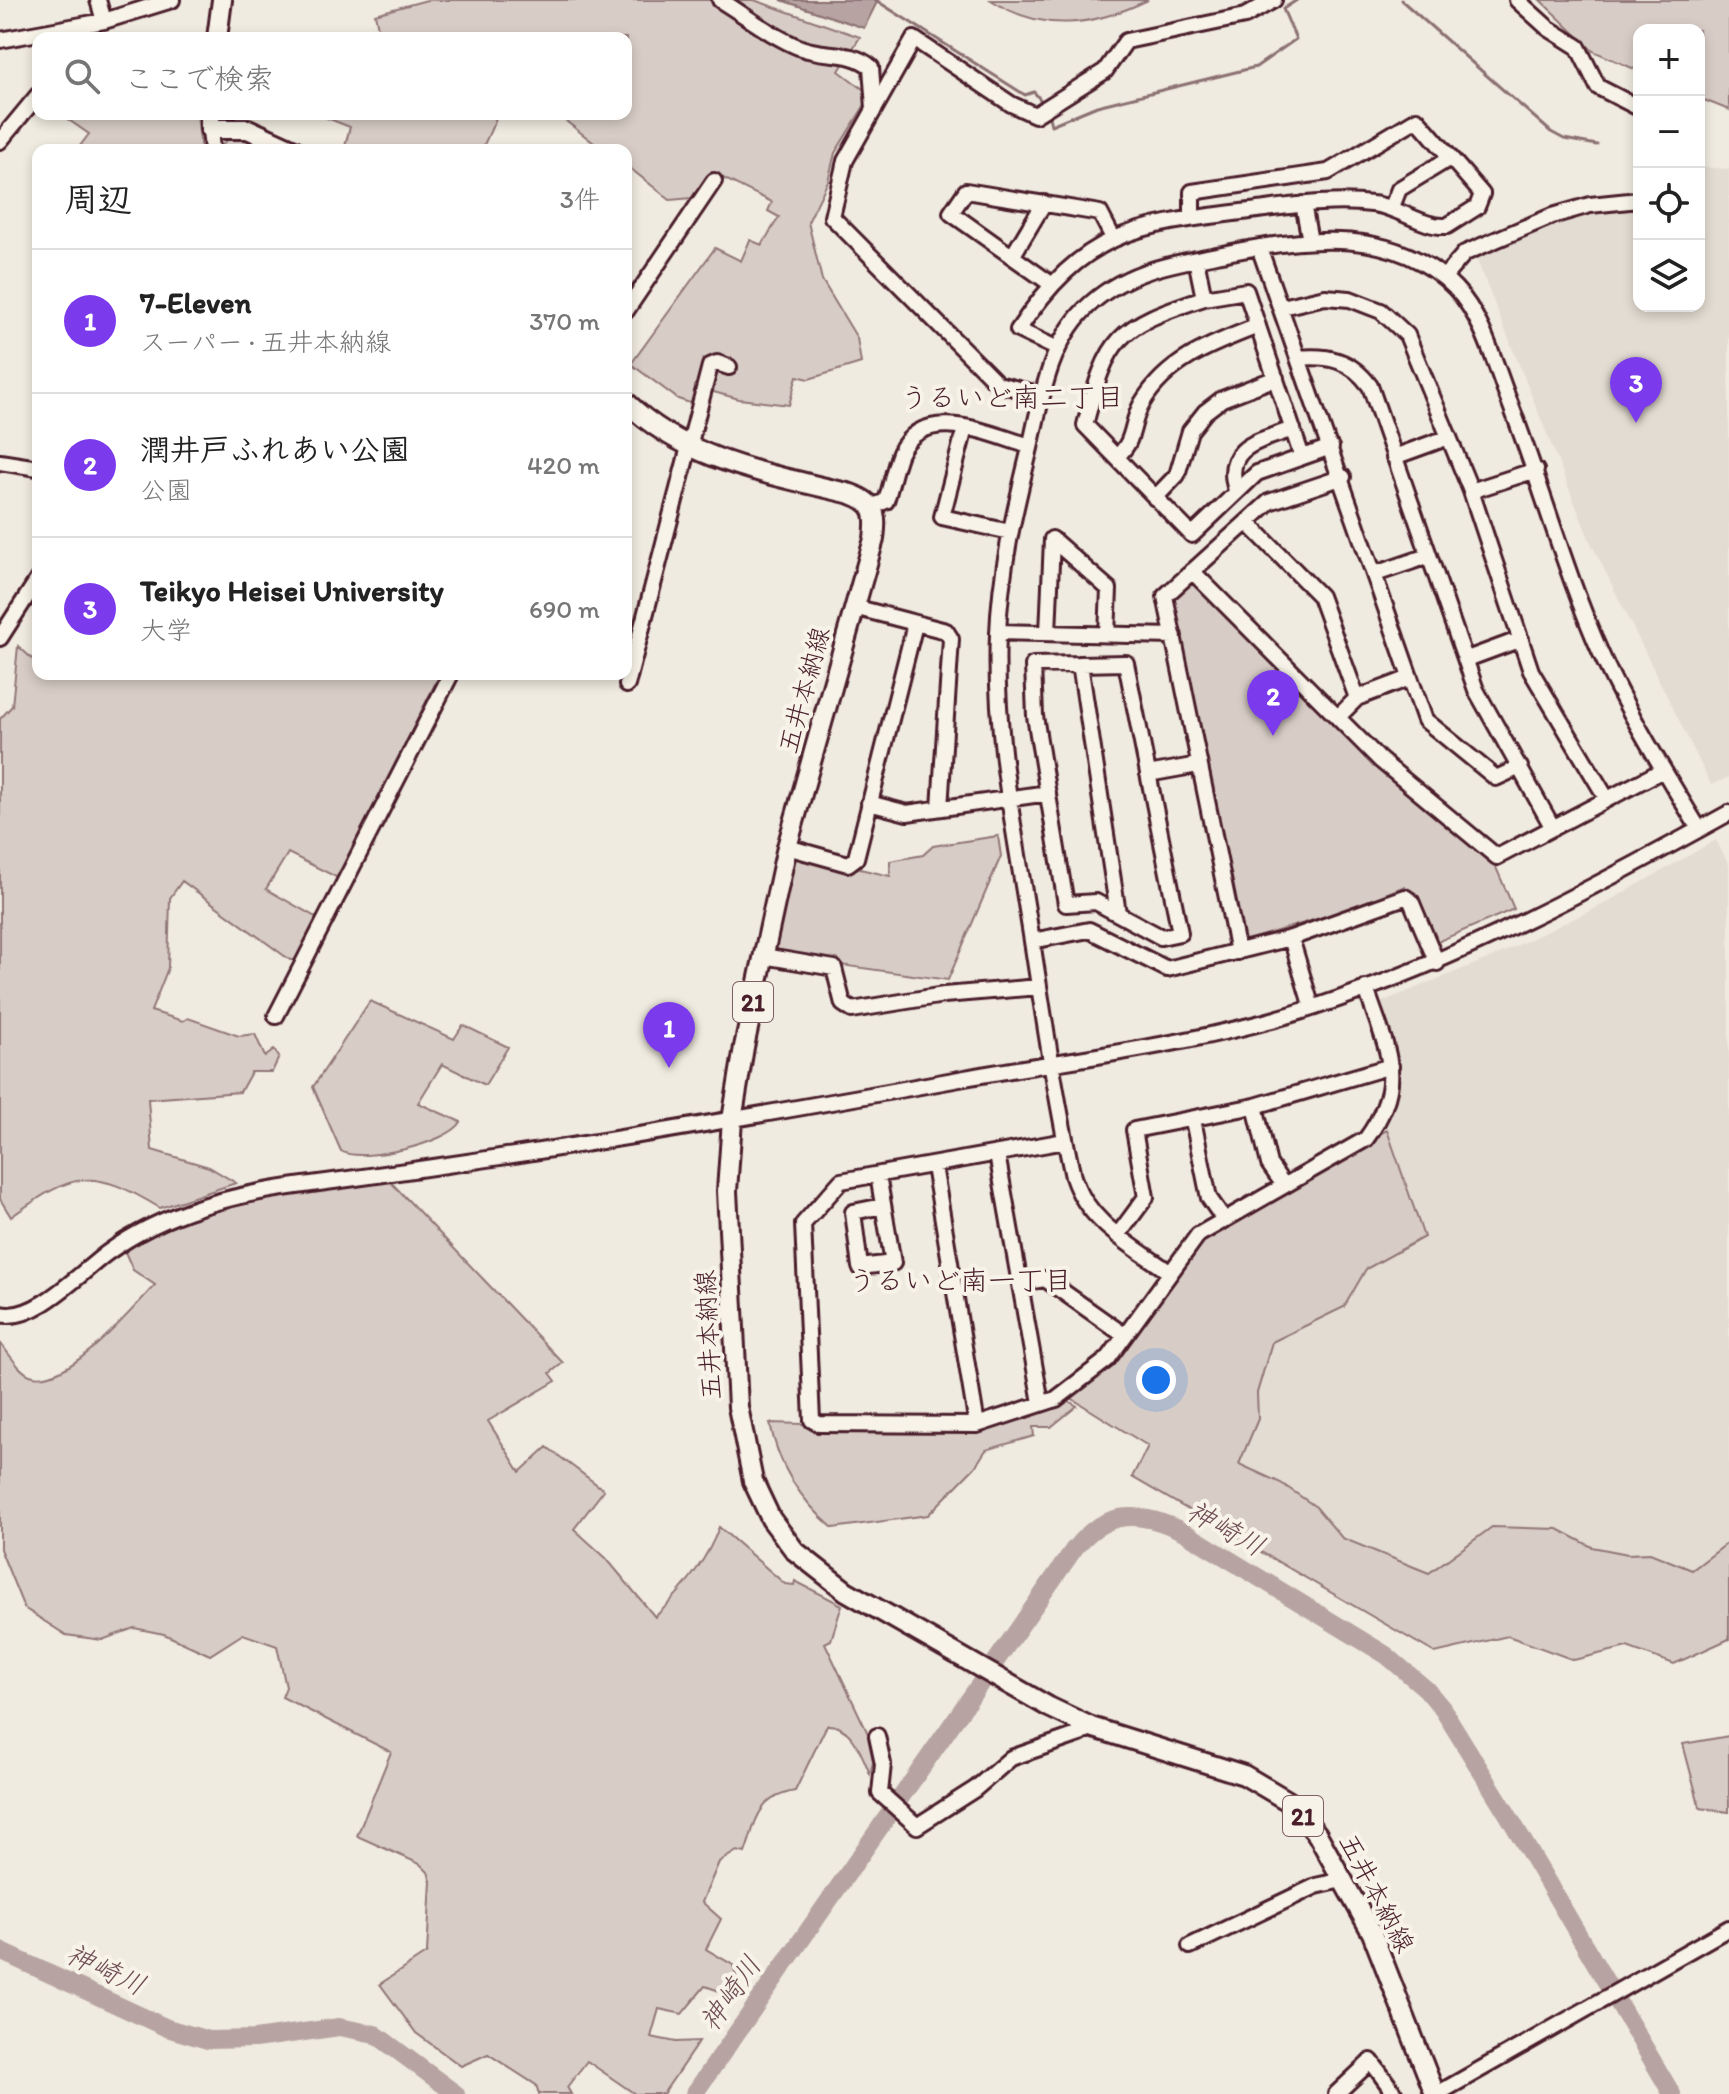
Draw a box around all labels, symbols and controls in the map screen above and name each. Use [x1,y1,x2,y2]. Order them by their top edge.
map controls [1633,24,1705,312]
button: + [1633,24,1705,96]
search box [32,32,632,120]
icon: search [60,54,104,98]
text: ここで検索 [124,60,274,97]
button: − [1633,96,1705,168]
button: locate [1633,168,1705,240]
text: 周辺 [64,179,132,220]
text: 3件 [560,183,600,215]
button: layers [1633,240,1705,312]
text: 7-Eleven [140,284,251,321]
text: 1 [84,305,96,337]
text: 370 m [529,305,600,337]
text: スーパー · 五井本納線 [140,326,391,358]
pin: 3 [1610,357,1662,423]
district label: うるいど南二丁目 [900,380,1124,414]
text: 潤井戸ふれあい公園 [140,431,410,468]
text: 2 [83,449,97,481]
text: 420 m [527,449,600,481]
text: 公園 [140,474,192,506]
text: Teikyo Heisei University [140,572,444,609]
text: 3 [83,593,97,625]
text: 690 m [529,593,600,625]
text: 大学 [140,614,192,646]
street label: 五井本納線 [772,623,836,757]
pin: 2 [1247,670,1299,736]
road number: 21 [733,982,773,1022]
pin: 1 [643,1002,695,1068]
district label: うるいど南一丁目 [848,1263,1072,1297]
street label: 五井本納線 [689,1269,727,1401]
your location [1136,1360,1176,1400]
water label: 神崎川 [1181,1493,1271,1563]
road number: 21 [1283,1796,1323,1836]
street label: 五井本納線 [1332,1828,1422,1958]
water label: 神崎川 [61,1936,151,2002]
water label: 神崎川 [692,1949,768,2037]

